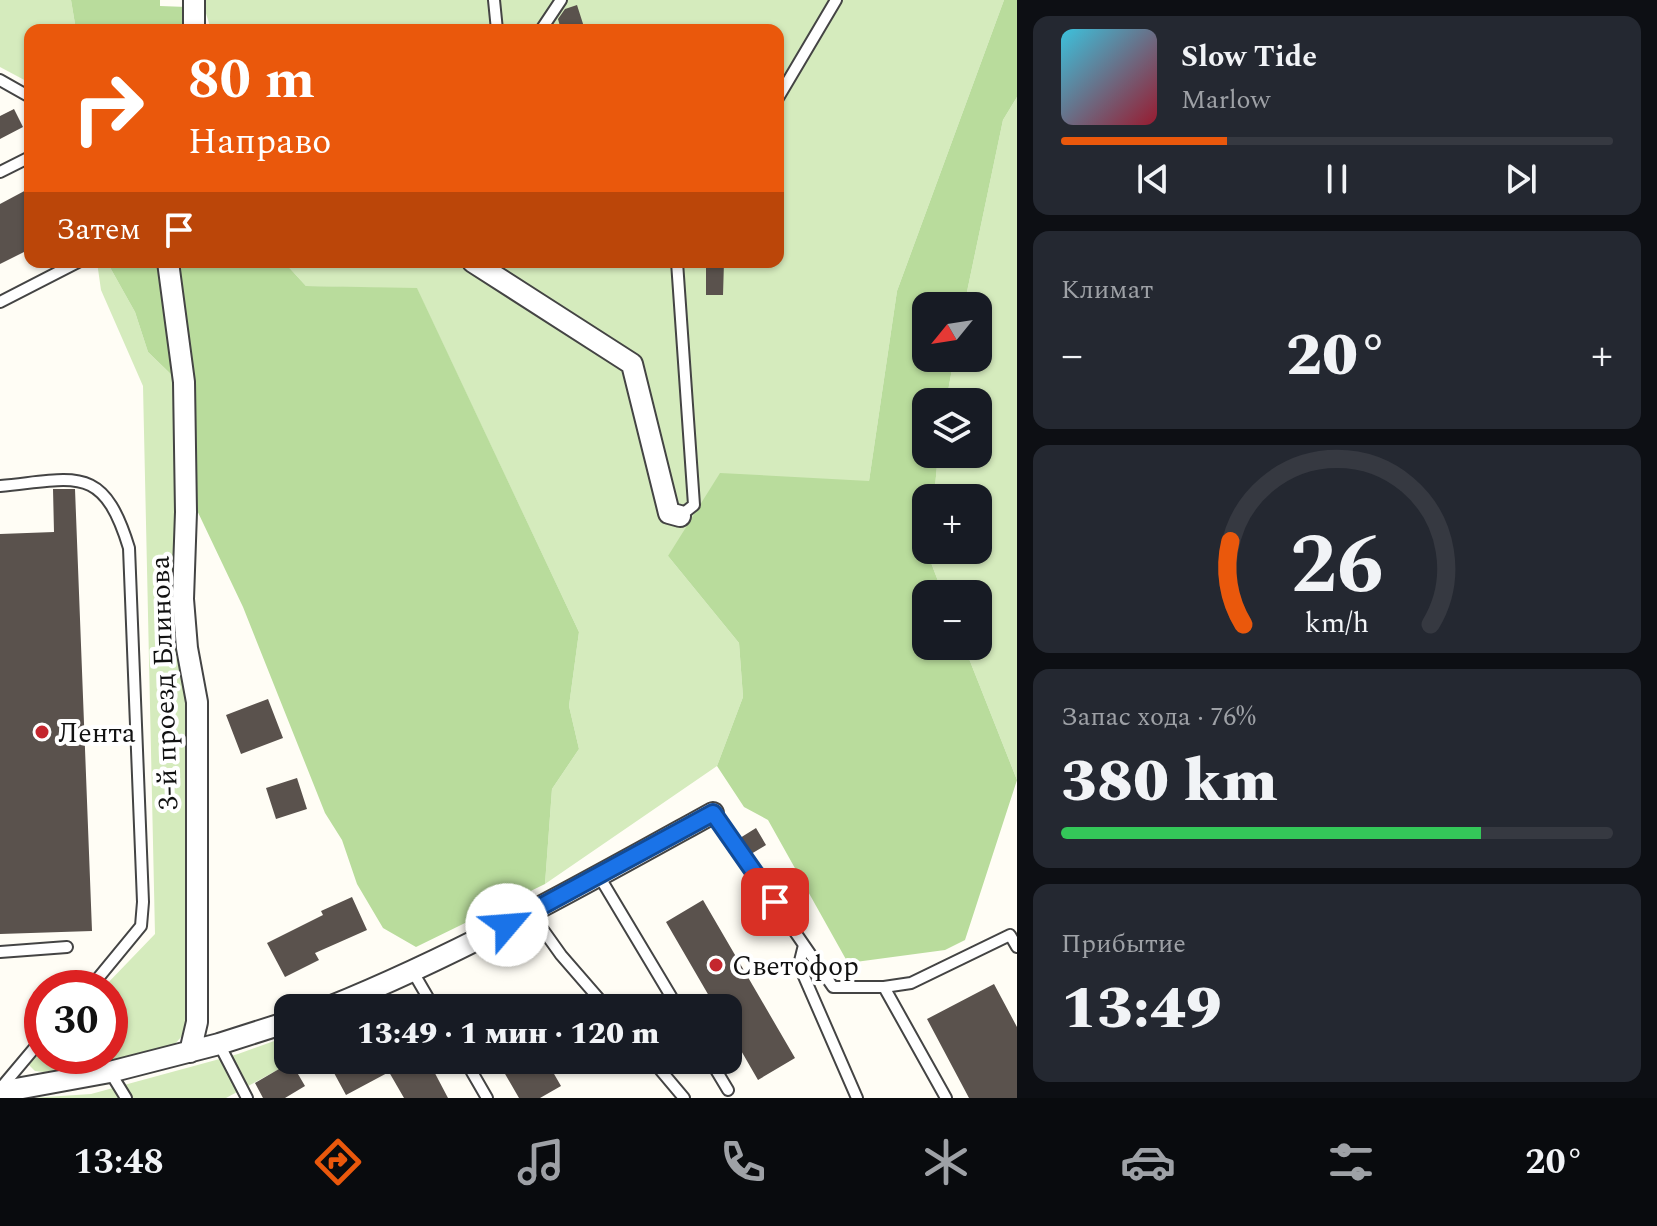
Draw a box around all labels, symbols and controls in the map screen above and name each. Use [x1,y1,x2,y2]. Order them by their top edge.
text: Slow Tide [1181,34,1317,80]
text: 80 m [188,38,315,123]
icon: right [56,56,160,160]
text: Marlow [1181,80,1270,120]
text: Направо [188,115,331,170]
icon: previous [1131,157,1175,201]
icon: pause [1315,157,1359,201]
icon: next [1499,157,1543,201]
text: Затем [56,207,141,253]
icon: arrive [157,208,201,252]
text: Климат [1061,270,1153,310]
north arrow [912,292,992,372]
map controls [912,292,992,660]
text: 20° [1286,310,1388,402]
text: − [1061,322,1083,389]
text: + [1591,322,1613,389]
button: layers [912,388,992,468]
button: + [912,484,992,564]
text: 26 [1290,503,1384,630]
street label: 3-й проезд Блинова [139,555,190,811]
button: − [912,580,992,660]
text: km/h [1305,602,1369,645]
text: Запас хода · 76% [1061,697,1256,737]
place label: Лента [58,712,136,755]
marker: Лента [33,723,51,741]
text: 380 km [1061,736,1278,828]
pin [741,868,809,936]
icon: arrive [753,880,797,924]
position arrow [465,883,549,967]
text: Прибытие [1061,924,1186,964]
place label: Светофор [732,945,859,988]
marker: Светофор [707,956,725,974]
text: 13:49 [1061,963,1222,1055]
speed limit sign: 30 [24,970,128,1074]
text: 13:49 · 1 мин · 120 m [357,1011,659,1057]
icon: directions [310,1134,366,1190]
icon: music [513,1134,569,1190]
icon: phone [715,1134,771,1190]
icon: climate [918,1134,974,1190]
icon: car [1120,1134,1176,1190]
icon: filters [1323,1134,1379,1190]
text: 13:48 [73,1135,164,1190]
text: 20° [1525,1135,1584,1190]

